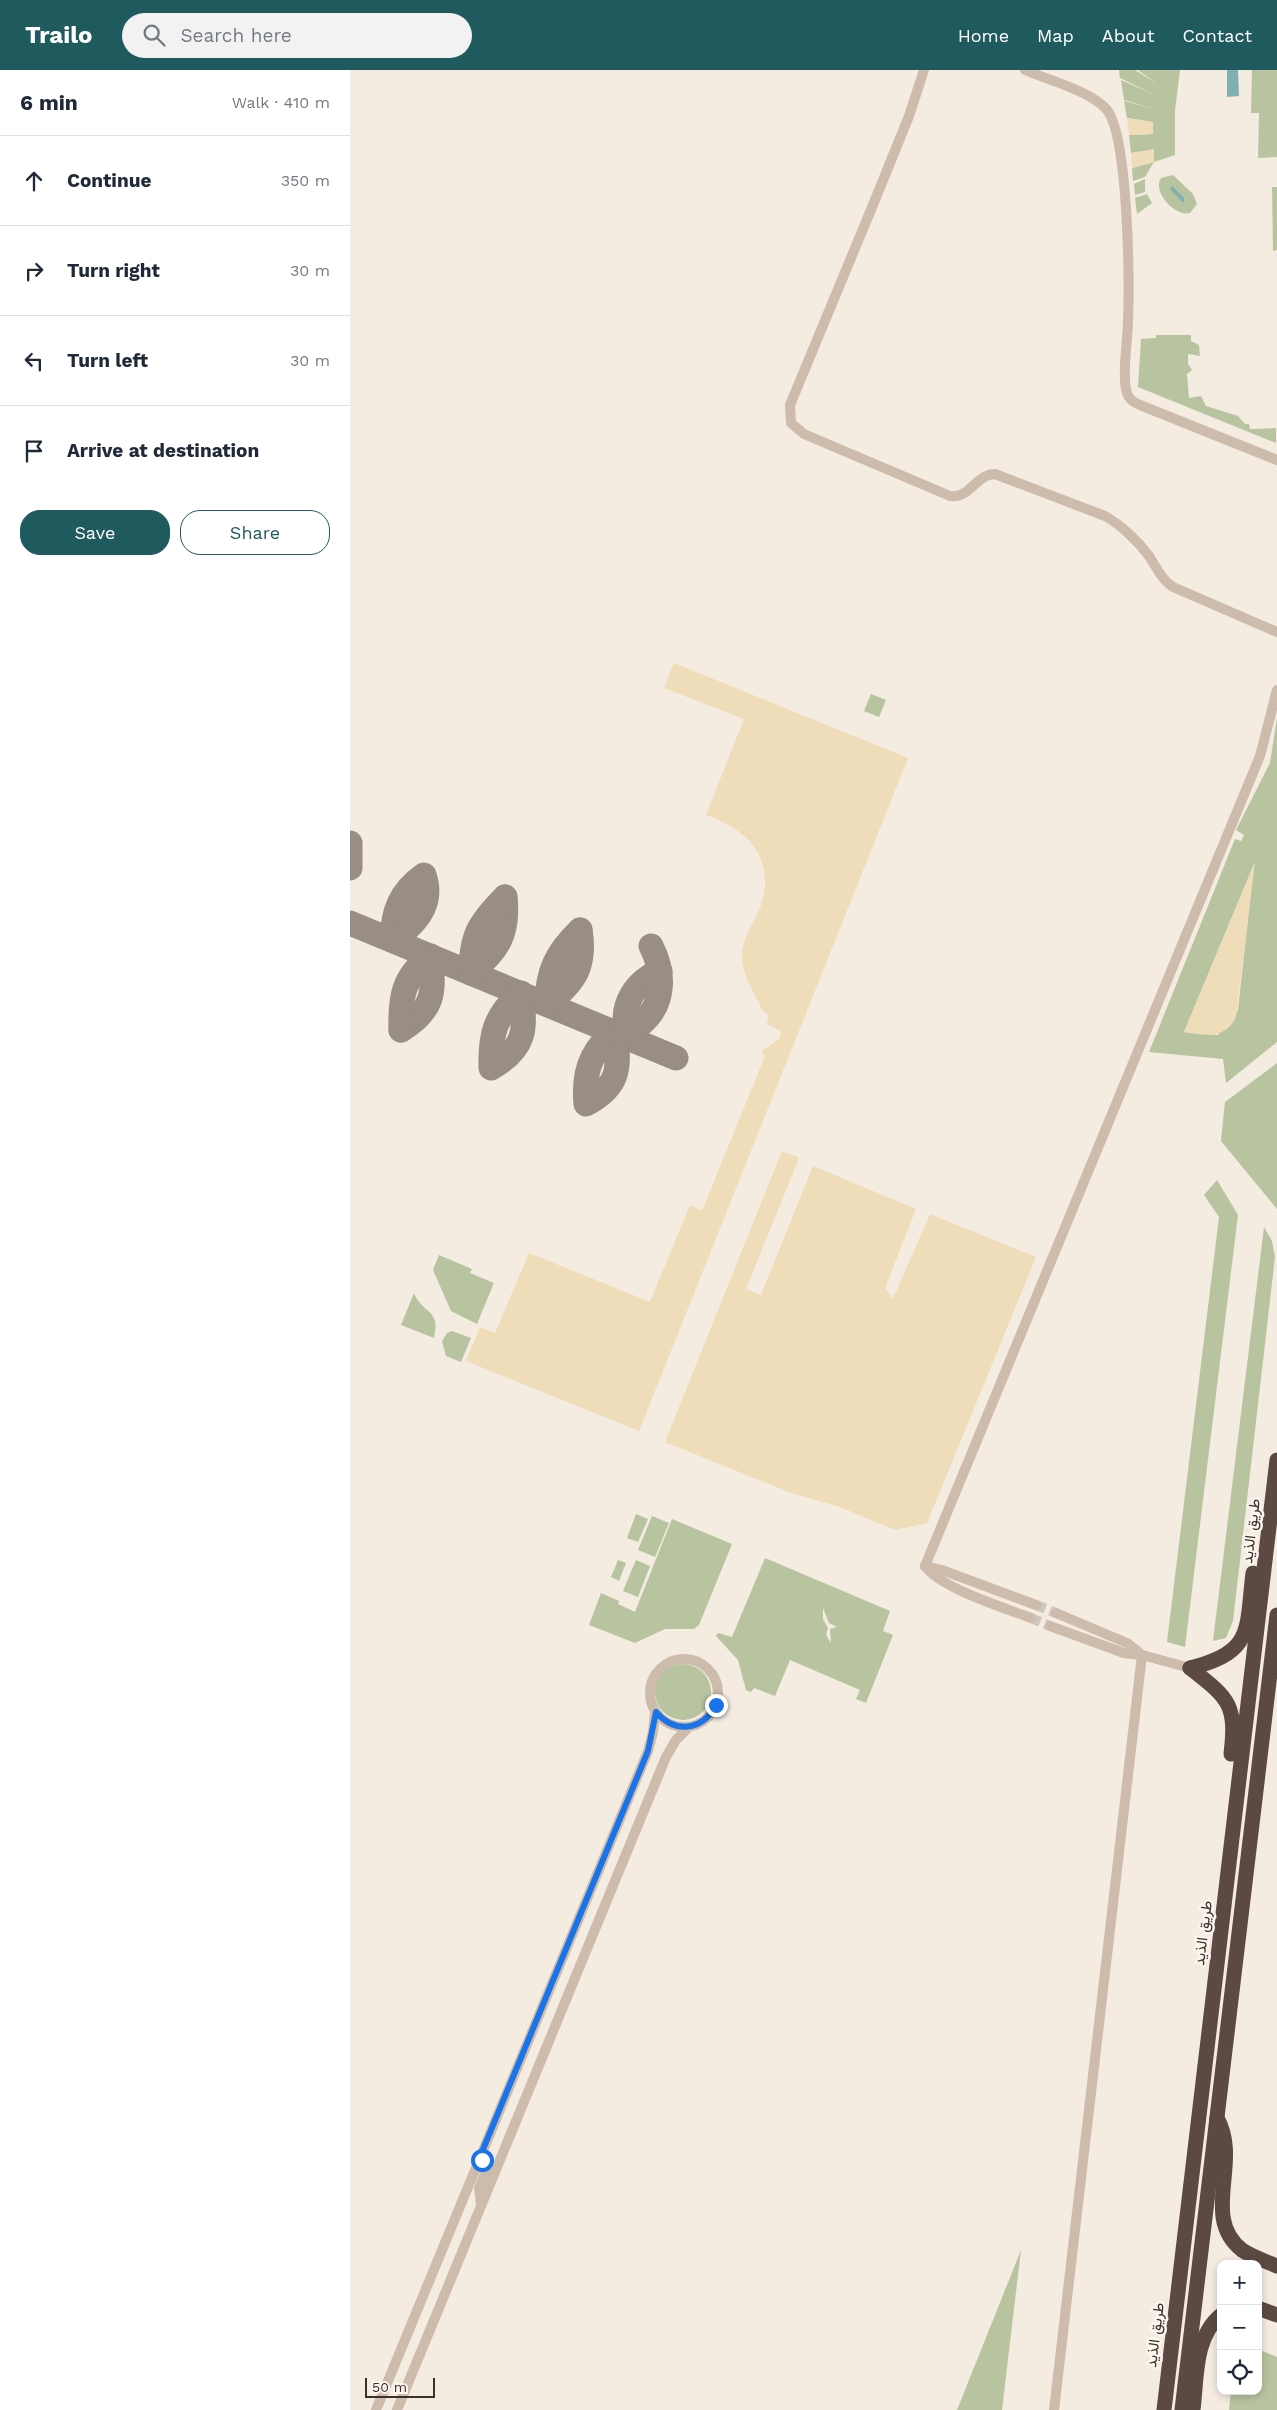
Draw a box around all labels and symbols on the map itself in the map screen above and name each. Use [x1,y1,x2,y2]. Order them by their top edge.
street label: طريق الذيد [1238,1497,1265,1565]
route end [705,1694,728,1717]
street label: طريق الذيد [1190,1899,1217,1967]
route start [471,2149,494,2172]
street label: طريق الذيد [1142,2301,1169,2369]
scale bar [365,2375,435,2398]

